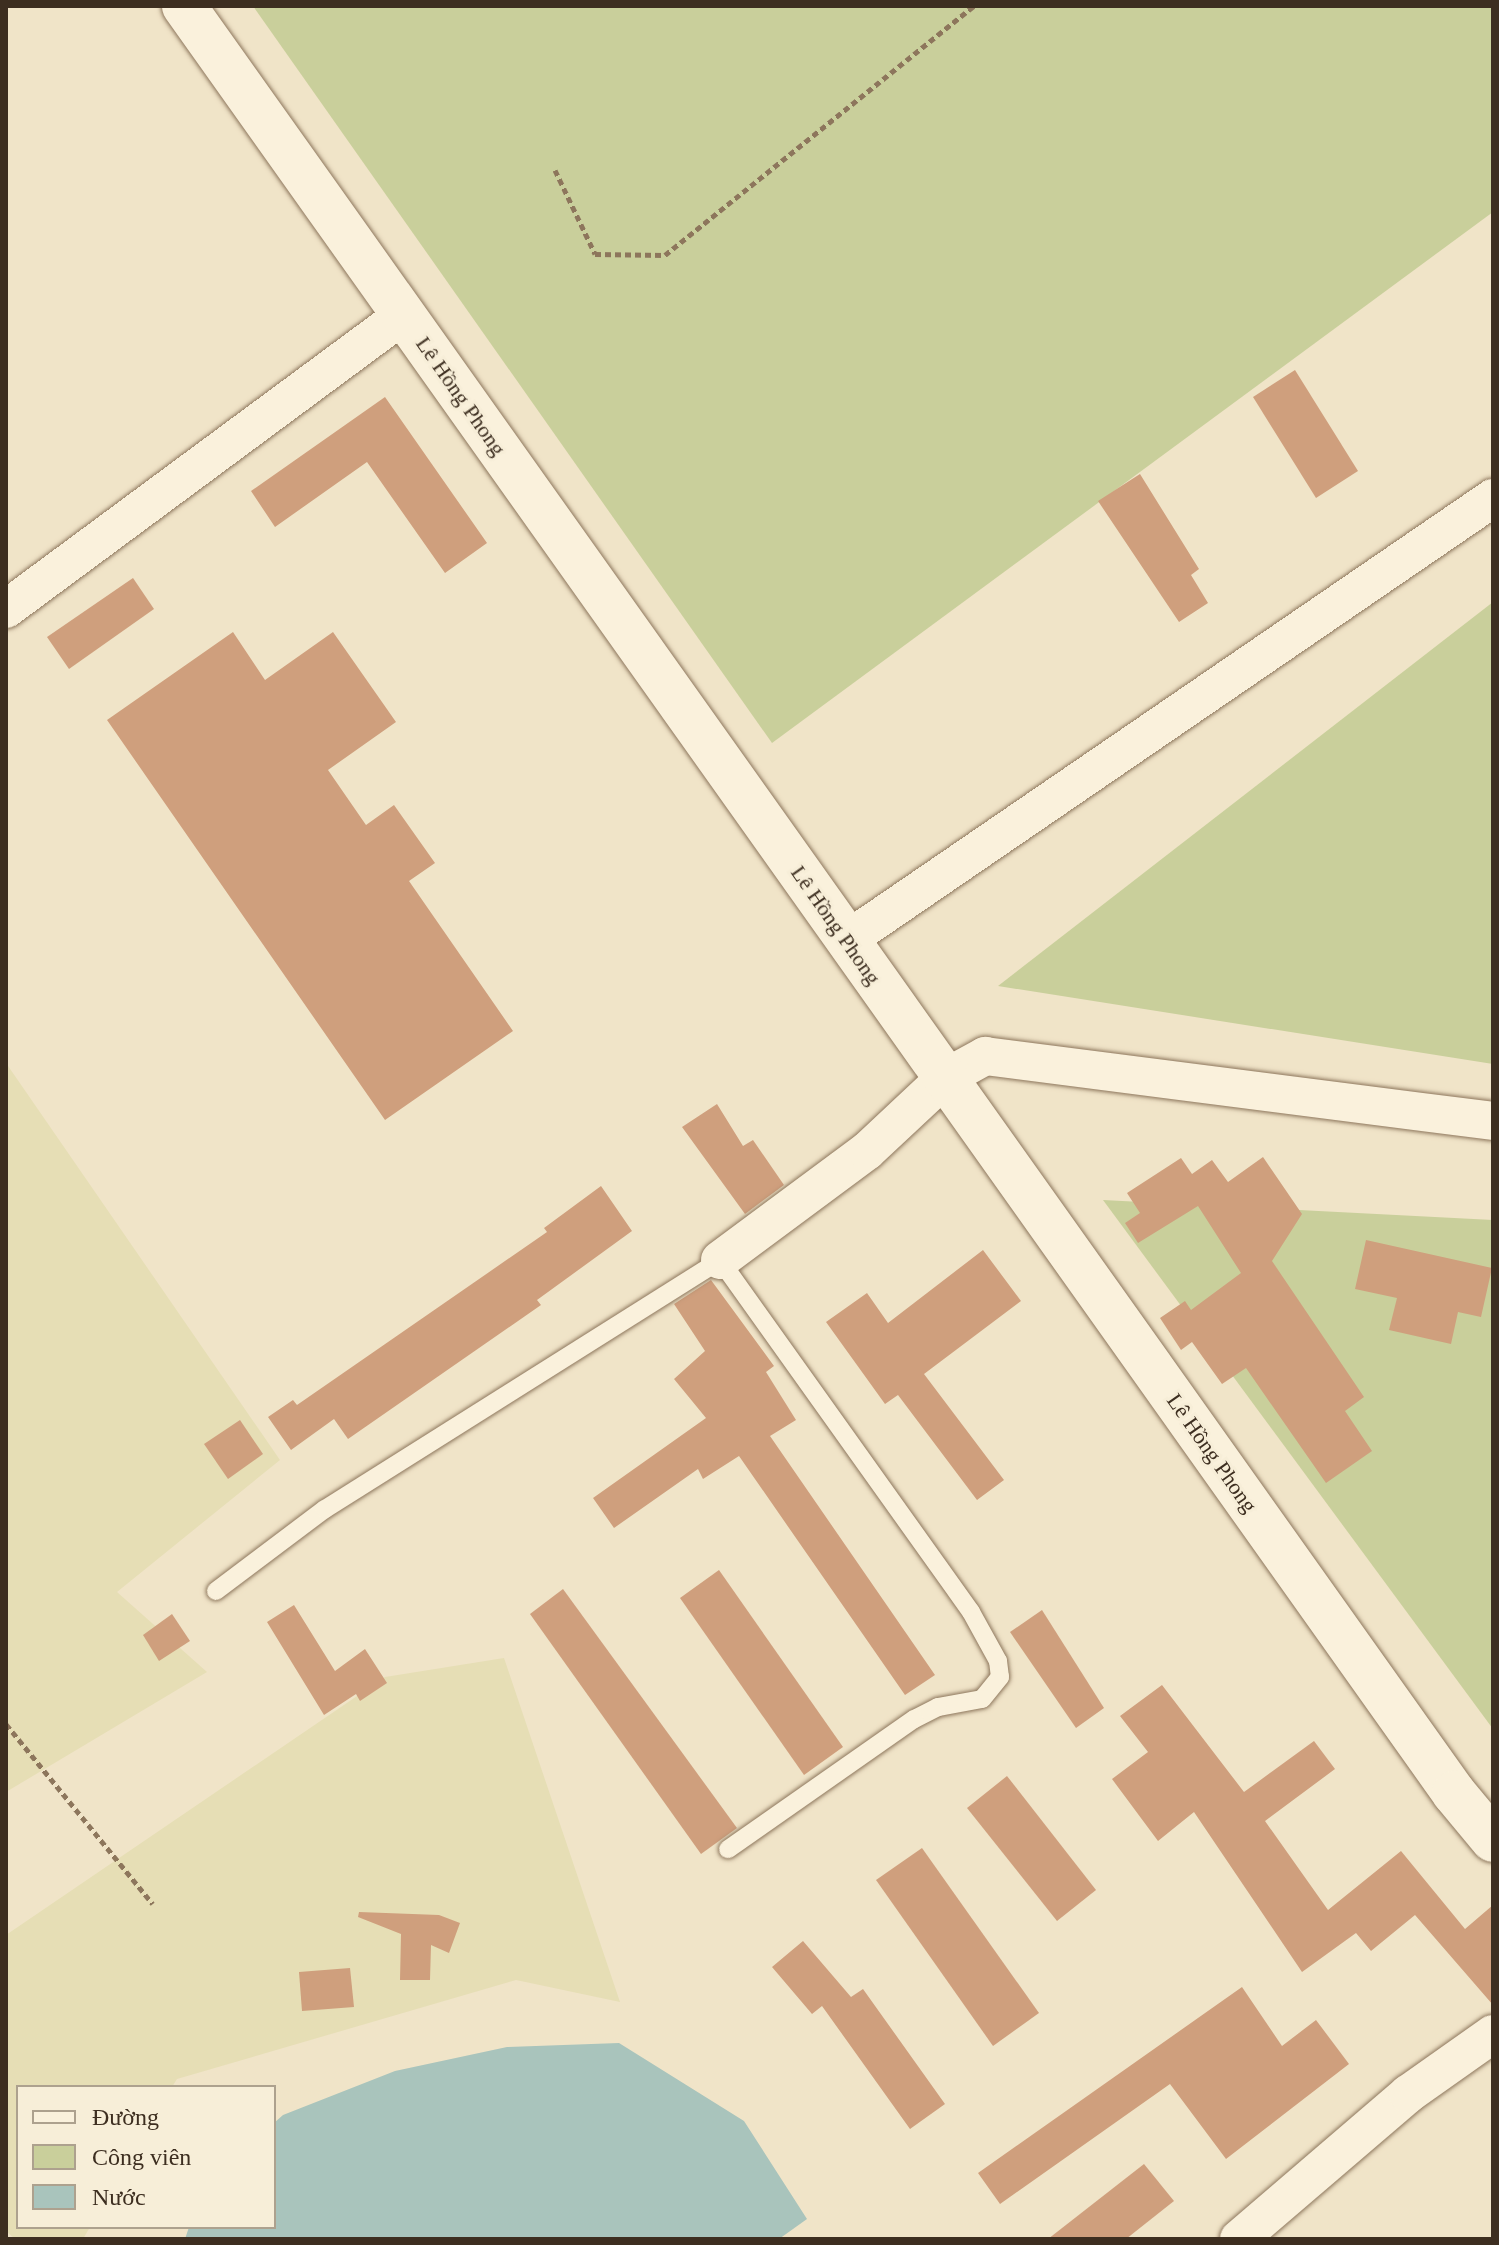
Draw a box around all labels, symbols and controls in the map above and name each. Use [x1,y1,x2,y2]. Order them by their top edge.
street label: Lê Hồng Phong [410,331,512,461]
street label: Lê Hồng Phong [785,860,887,990]
street label: Lê Hồng Phong [1161,1388,1263,1518]
legend [16,2085,276,2229]
text: Đường [92,2104,159,2130]
text: Công viên [92,2144,191,2170]
text: Nước [92,2184,146,2210]

